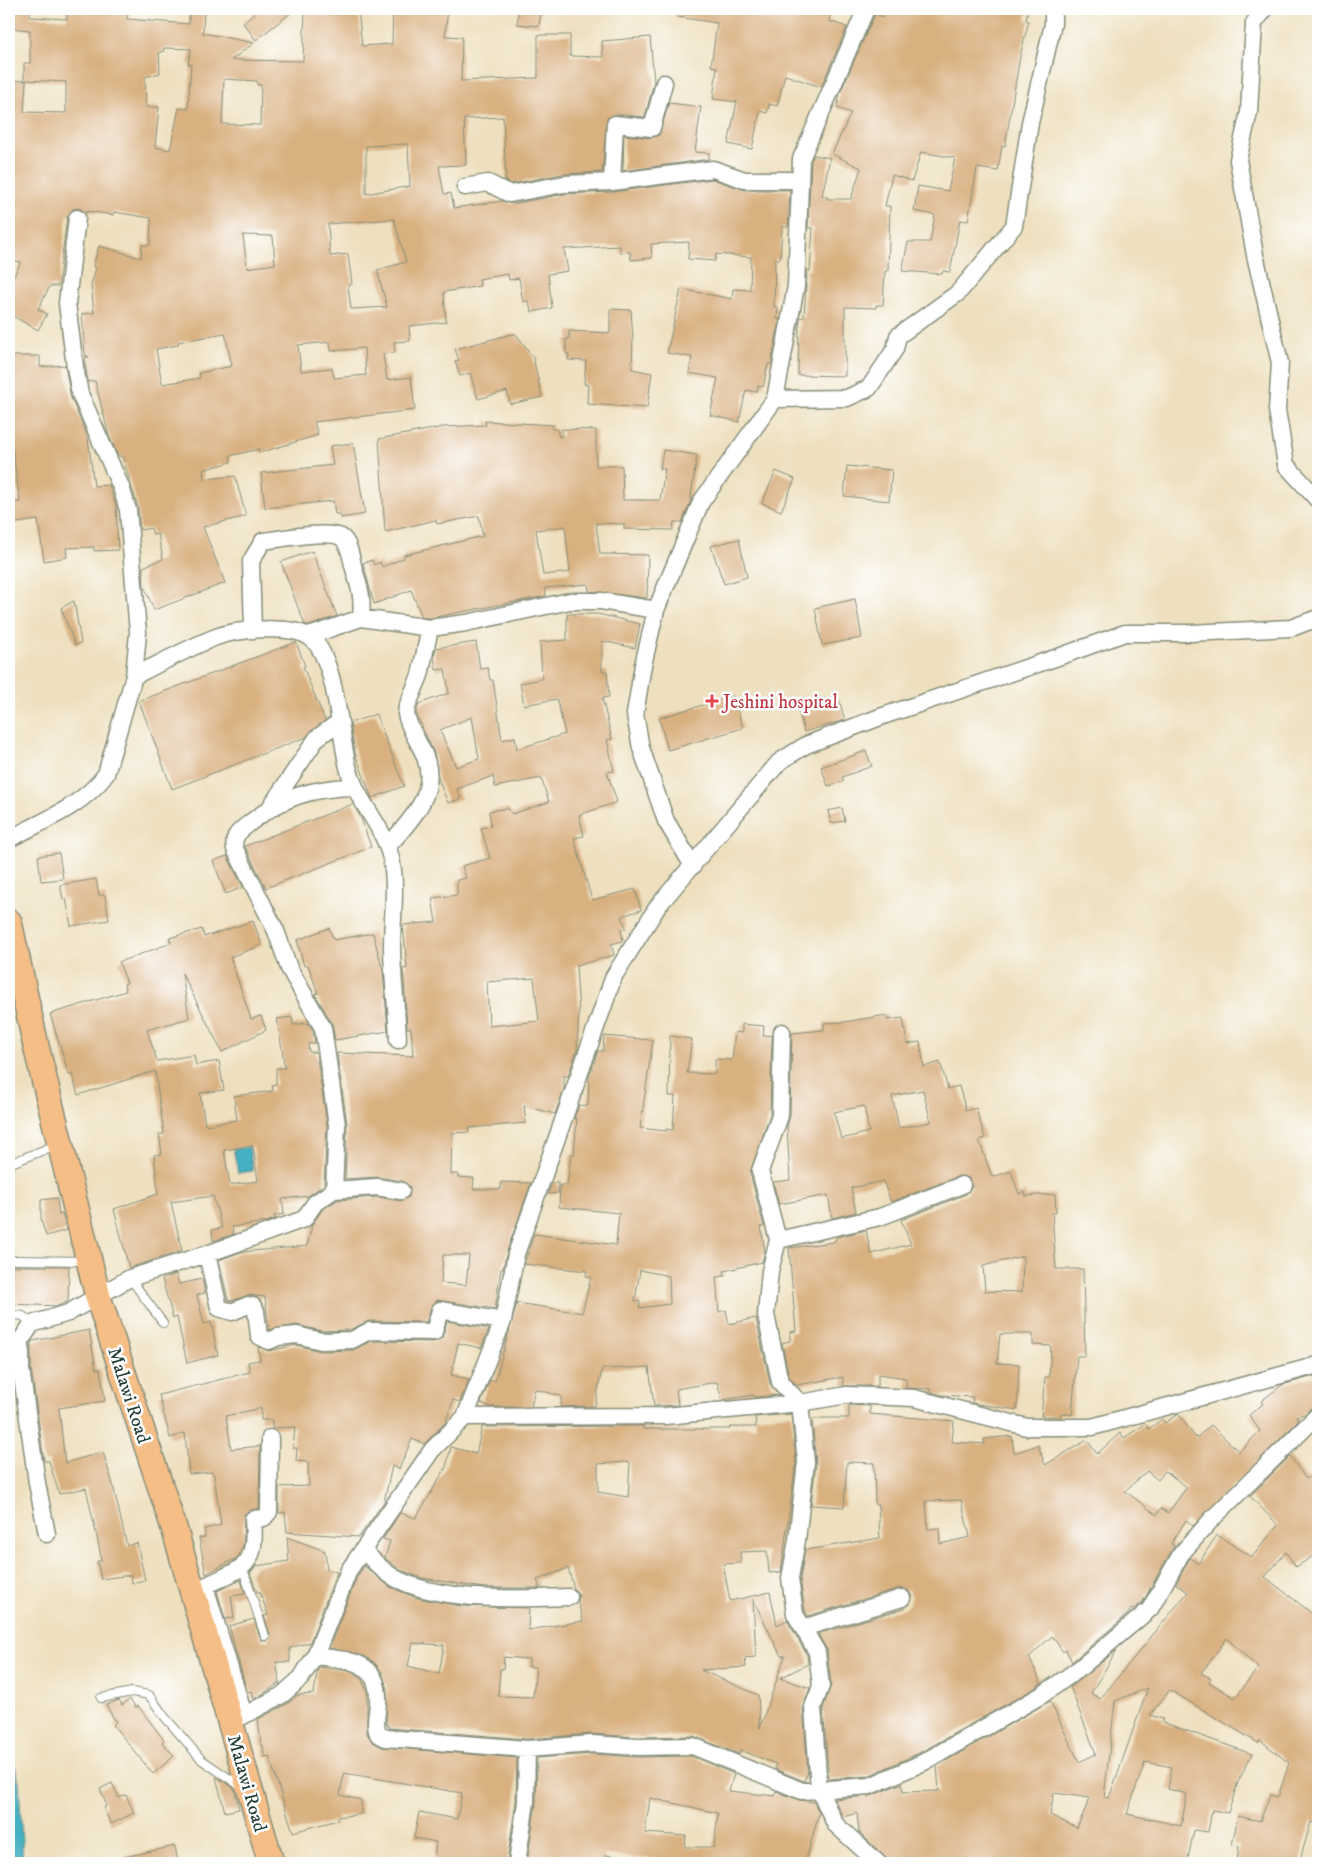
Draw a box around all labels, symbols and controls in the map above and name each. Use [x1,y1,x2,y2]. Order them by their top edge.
place label: Jeshini hospital [721,691,838,714]
marker: Jeshini hospital [705,694,719,708]
street label: Malawi Road [102,1345,155,1447]
street label: Malawi Road [222,1732,271,1835]

